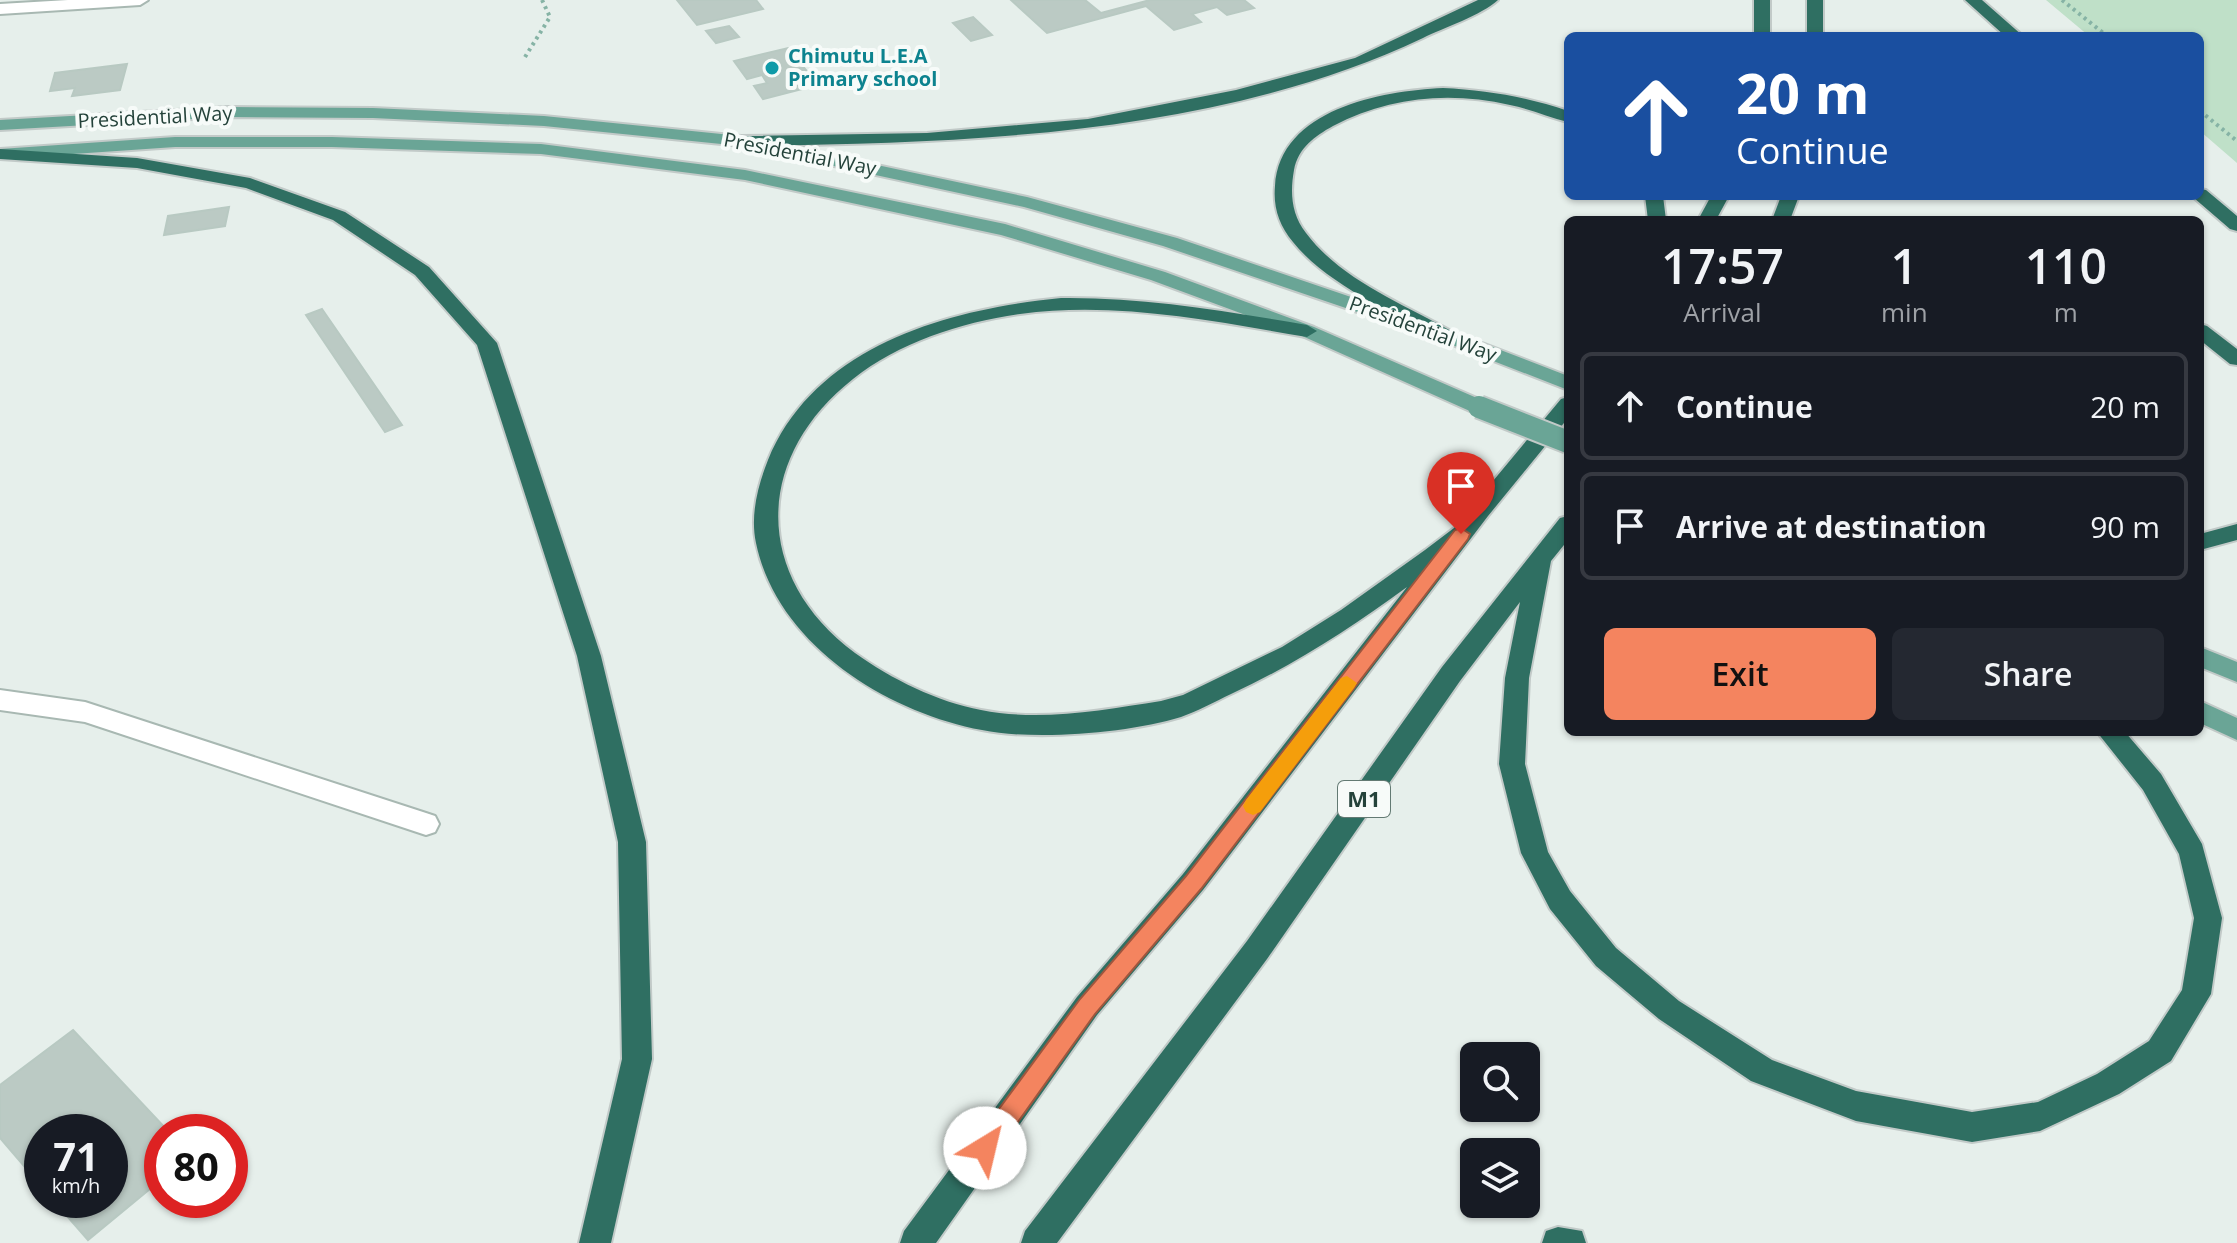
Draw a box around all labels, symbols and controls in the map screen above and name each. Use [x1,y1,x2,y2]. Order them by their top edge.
place label: Chimutu L.E.A Primary school [788,42,937,92]
text: 20 m [1736,54,1870,130]
marker: Chimutu L.E.A Primary school [763,59,781,77]
icon: ahead [1604,64,1708,168]
street label: Presidential Way [77,99,234,134]
street label: Presidential Way [721,125,880,182]
text: Continue [1736,126,1889,175]
text: 17:57 [1661,233,1784,298]
text: 1 [1891,233,1918,298]
text: 110 [2025,233,2107,298]
street label: Presidential Way [1346,289,1501,368]
text: Arrival [1683,294,1762,330]
text: min [1881,294,1928,330]
text: m [2054,294,2078,330]
icon: ahead [1608,384,1652,428]
text: Continue [1676,386,1813,427]
text: 20 m [2090,386,2160,427]
pin [1427,452,1495,534]
icon: arrive [1439,464,1483,508]
icon: arrive [1608,504,1652,548]
text: Arrive at destination [1676,506,1987,547]
text: 90 m [2090,506,2160,547]
button: Exit [1604,628,1876,720]
button: Share [1892,628,2164,720]
road number: M1 [1338,781,1390,817]
map controls [1460,1042,1540,1218]
button: search [1460,1042,1540,1122]
position arrow [943,1106,1027,1190]
speed limit sign: 80 [144,1114,248,1218]
text: 71 [53,1128,99,1183]
button: layers [1460,1138,1540,1218]
text: km/h [52,1172,100,1199]

